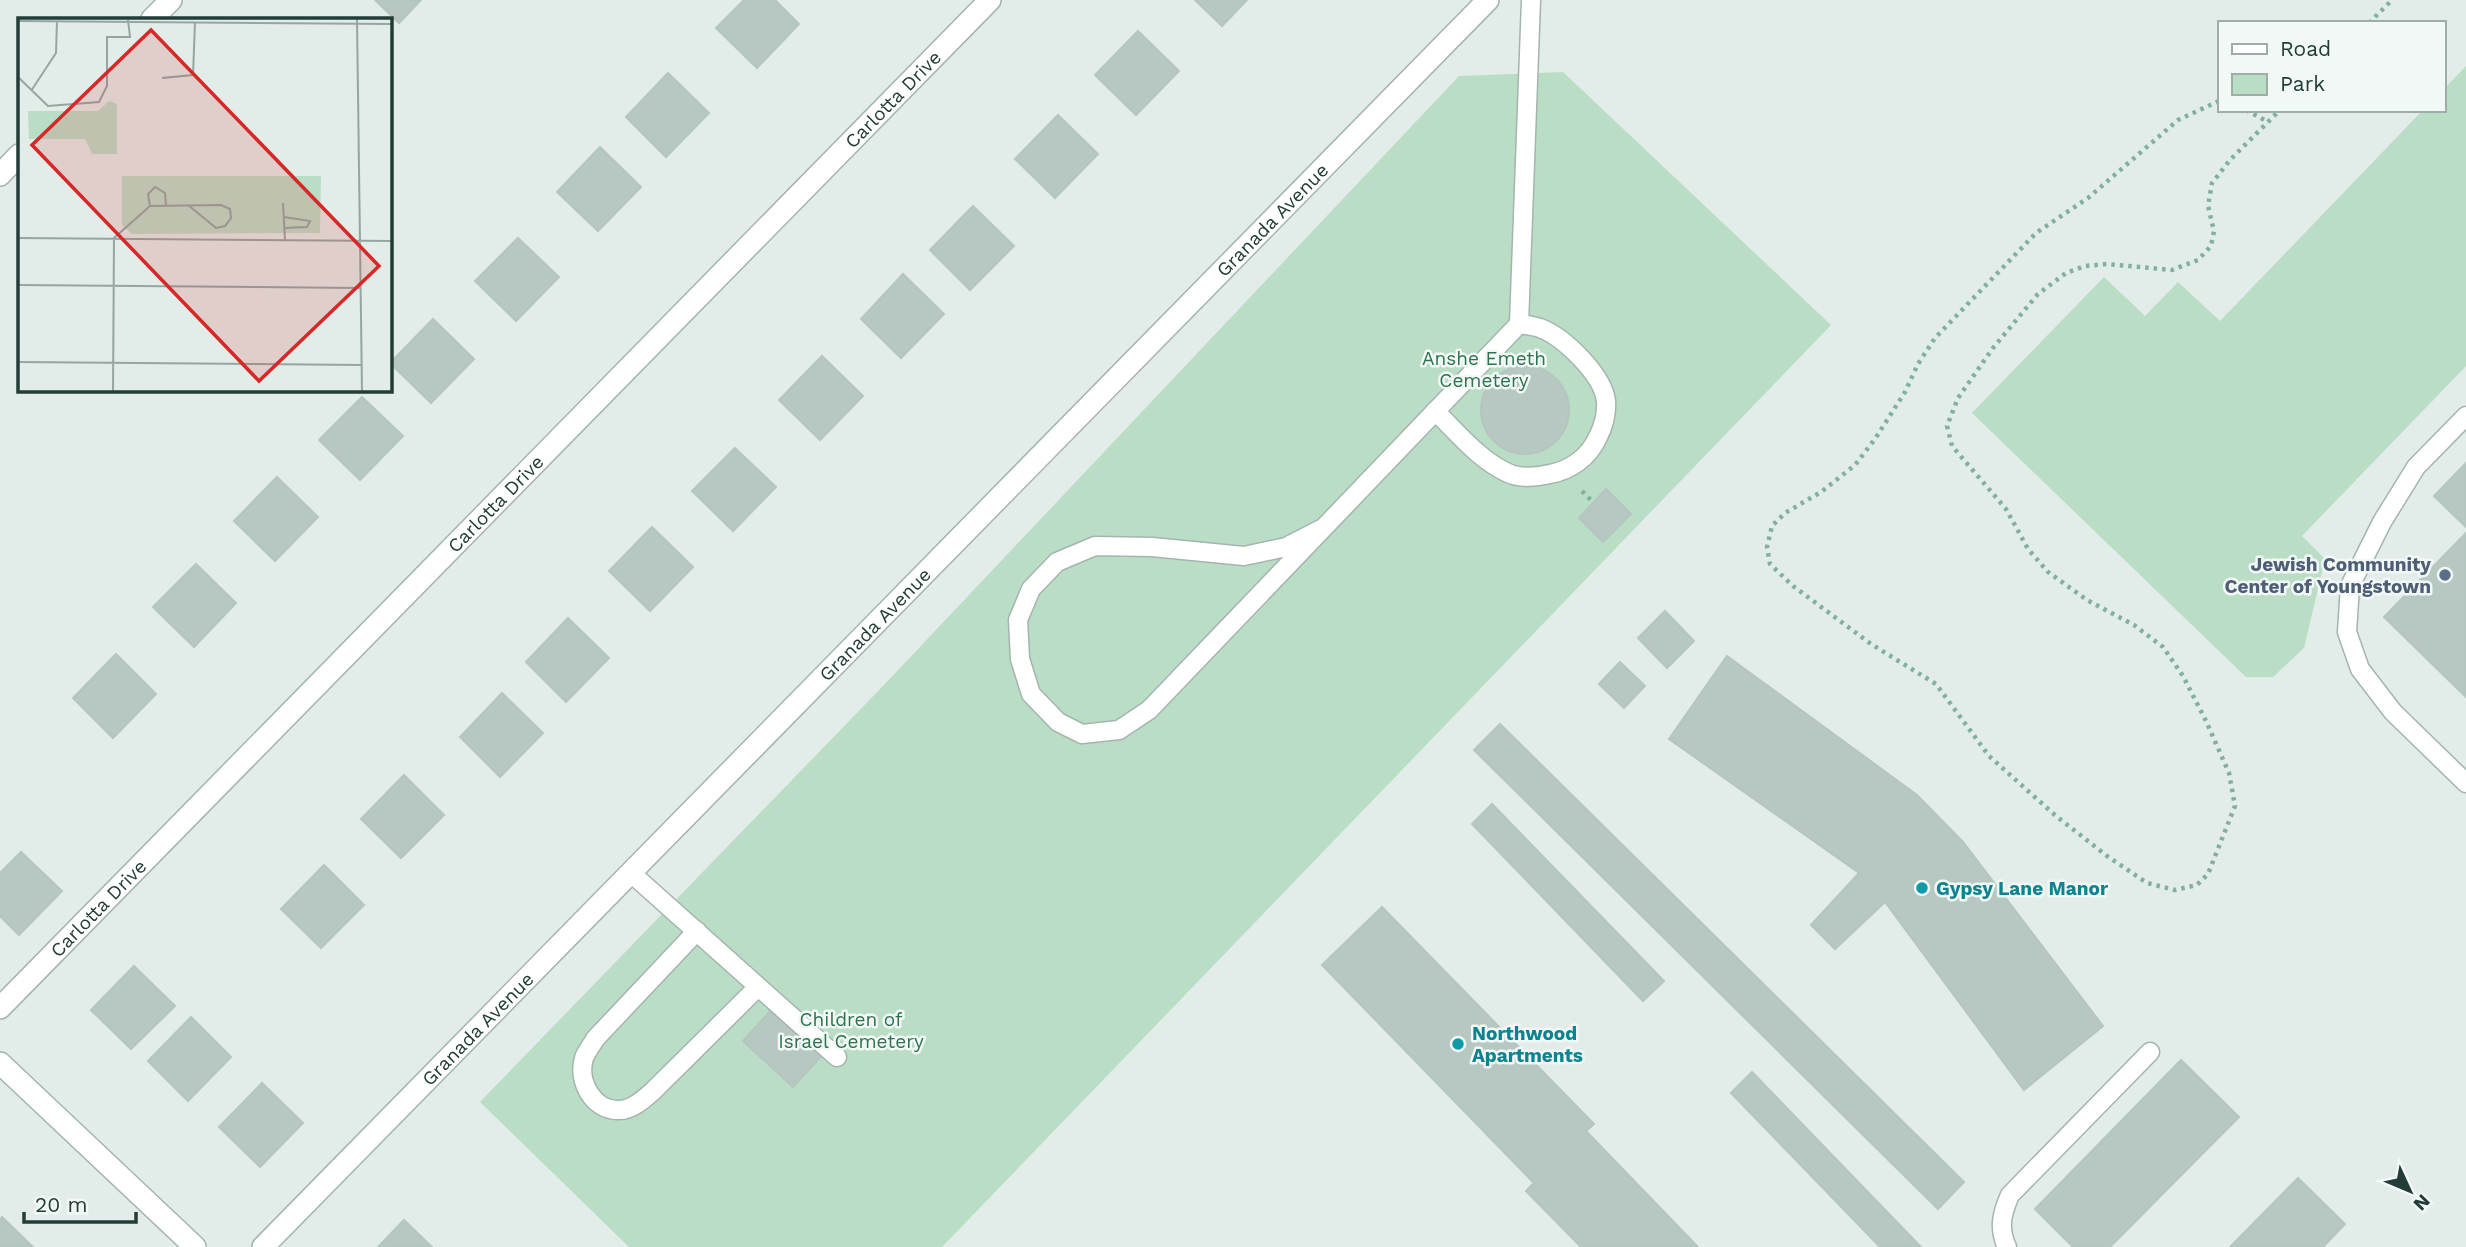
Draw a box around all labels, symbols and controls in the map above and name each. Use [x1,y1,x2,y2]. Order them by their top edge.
inset map [18,18,392,392]
legend [2218,21,2445,112]
text: Road [2280,36,2331,61]
street label: Carlotta Drive [840,46,946,153]
text: Park [2280,71,2325,96]
street label: Granada Avenue [1212,159,1333,282]
park label: Anshe Emeth Cemetery [1422,347,1546,392]
street label: Carlotta Drive [443,450,549,557]
place label: Jewish Community Center of Youngstown [2225,553,2431,598]
street label: Granada Avenue [814,563,936,686]
marker: Jewish Community Center of Youngstown [2437,567,2453,583]
street label: Carlotta Drive [46,855,151,962]
place label: Gypsy Lane Manor [1936,877,2109,900]
marker: Gypsy Lane Manor [1914,880,1930,896]
street label: Granada Avenue [417,968,538,1091]
park label: Children of Israel Cemetery [778,1008,924,1053]
place label: Northwood Apartments [1472,1022,1583,1067]
marker: Northwood Apartments [1450,1036,1466,1052]
north arrow [2375,1156,2445,1226]
scale bar [24,1180,136,1224]
text: N [2409,1189,2435,1216]
text: 20 m [35,1192,87,1217]

